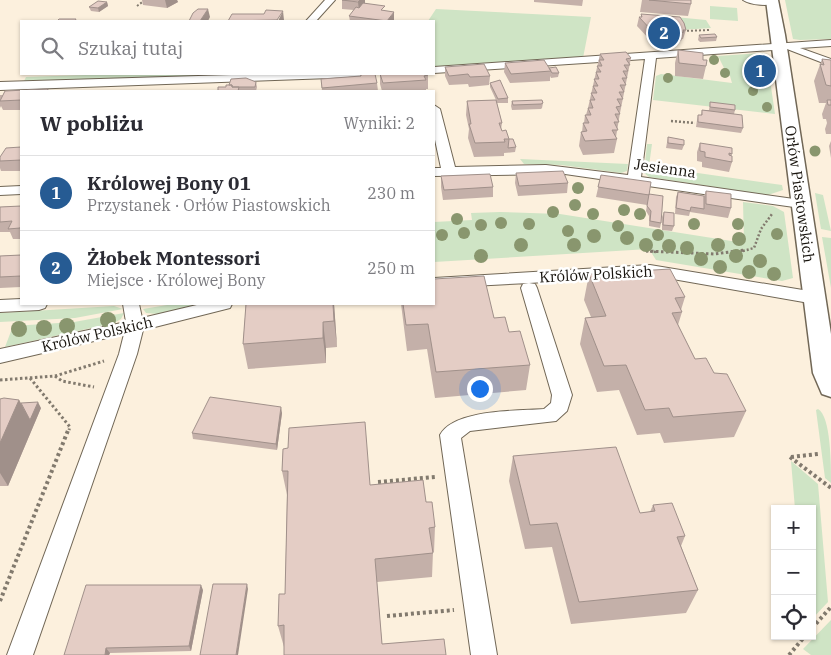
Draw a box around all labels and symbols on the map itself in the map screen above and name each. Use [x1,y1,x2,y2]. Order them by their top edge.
pin: 2 [648,14,680,52]
pin: 1 [744,52,776,90]
street label: Orłów Piastowskich [781,124,819,264]
street label: Jesienna [633,154,697,182]
street label: Królów Polskich [539,262,653,286]
street label: Królów Polskich [40,312,154,356]
your location [467,376,493,402]

